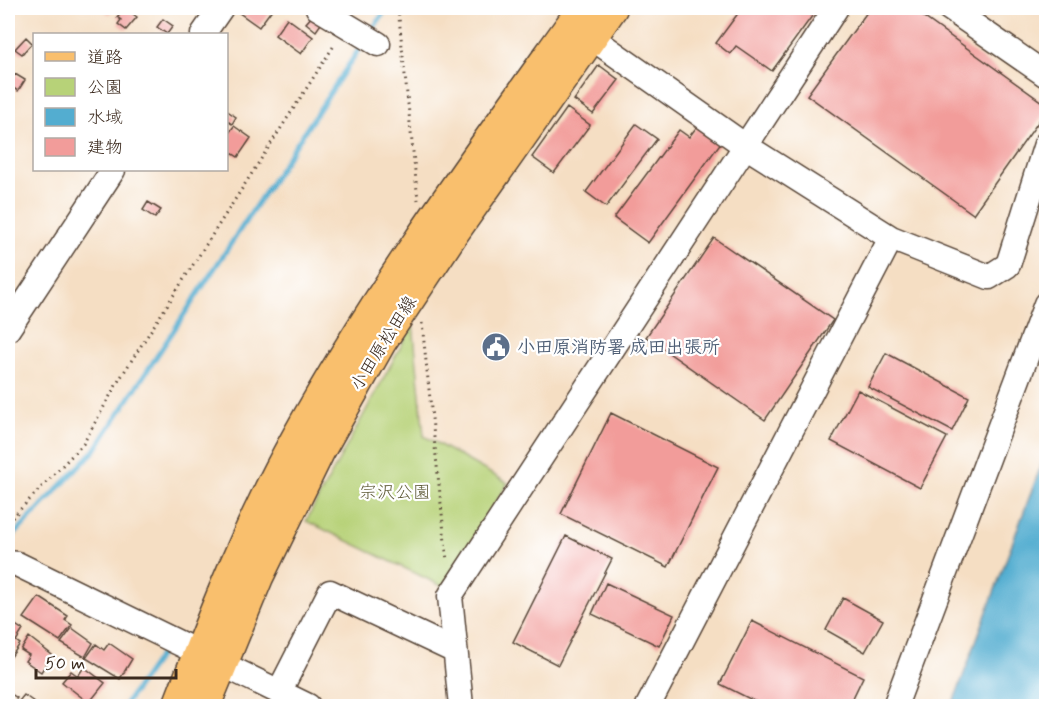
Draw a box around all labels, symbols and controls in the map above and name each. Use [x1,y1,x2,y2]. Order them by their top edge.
legend [33,33,228,171]
text: 道路 [87,46,123,70]
text: 公園 [87,76,123,100]
text: 水域 [87,106,123,130]
text: 建物 [87,136,123,160]
street label: 小田原松田線 [345,291,423,396]
public building icon: 小田原消防署 成田出張所 [480,331,512,363]
place label: 小田原消防署 成田出張所 [517,336,720,360]
park label: 宗沢公園 [359,481,431,505]
scale bar [36,642,176,680]
text: 50 m [45,652,85,676]

